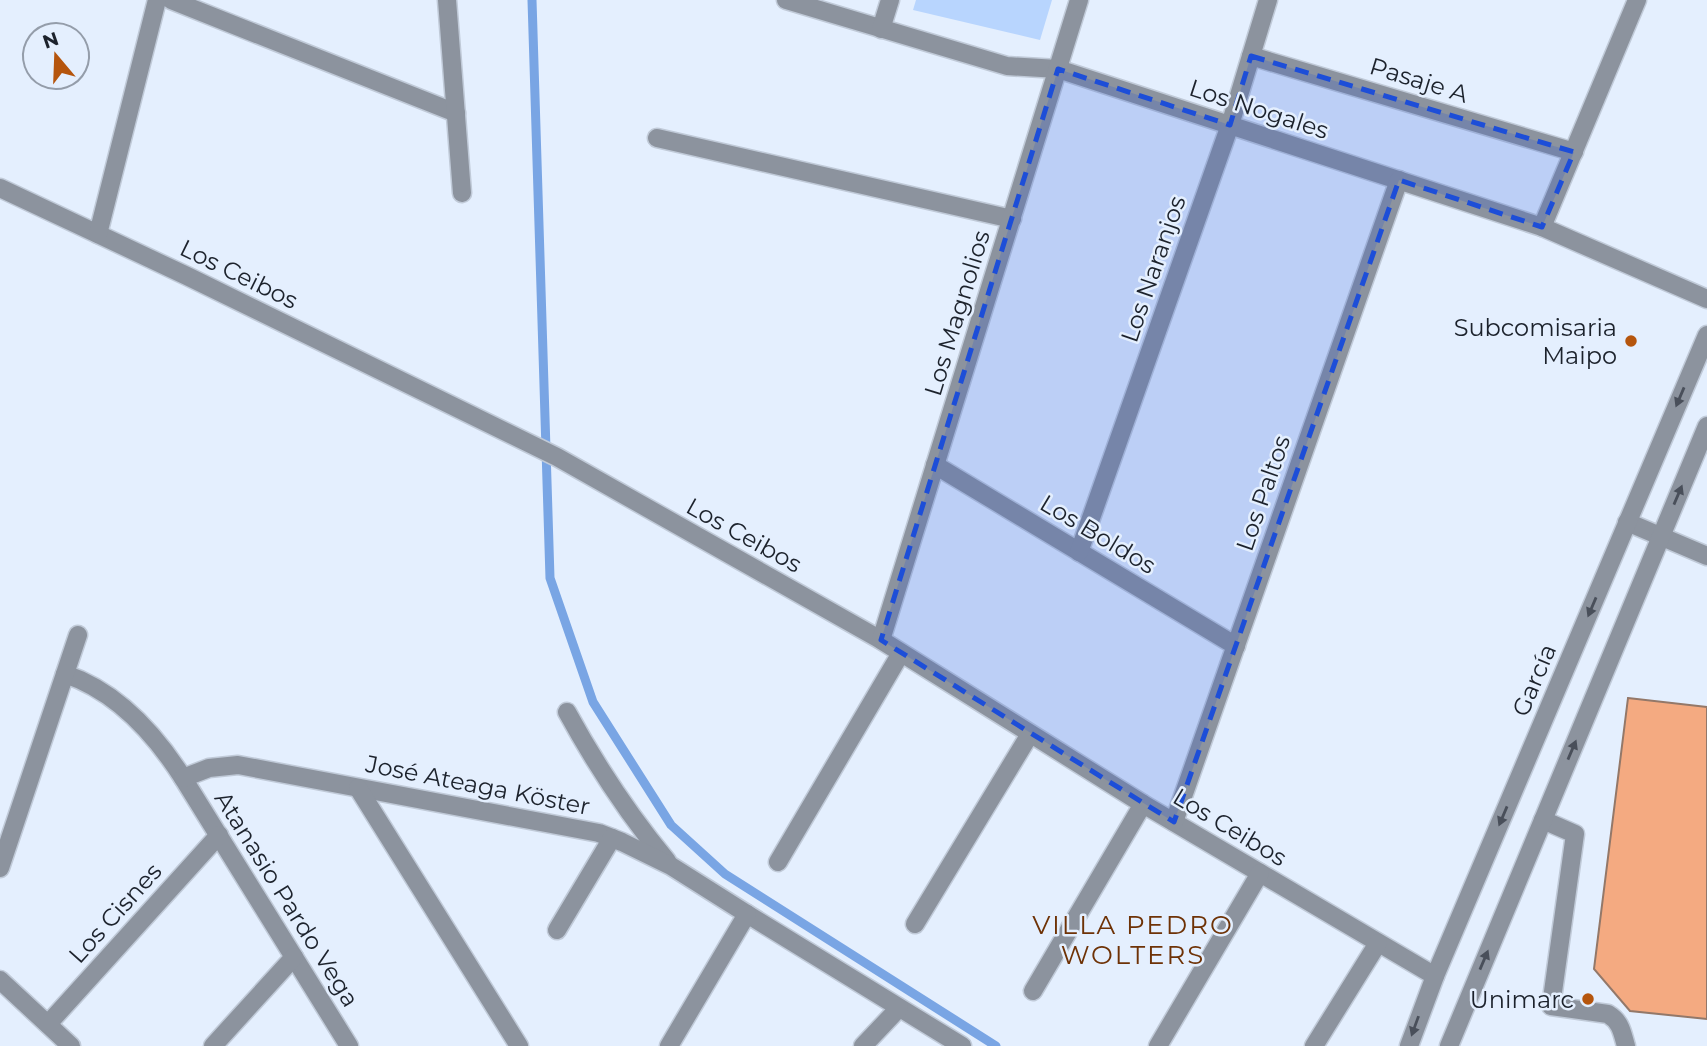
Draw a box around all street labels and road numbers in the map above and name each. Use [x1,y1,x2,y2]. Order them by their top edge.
street label: Pasaje A [1366,51,1473,109]
street label: Los Nogales [1186,73,1332,145]
street label: Los Naranjos [1114,192,1192,346]
street label: Los Magnolios [918,227,996,399]
street label: Los Ceibos [175,233,303,315]
street label: Los Paltos [1230,431,1296,555]
street label: Los Boldos [1035,488,1161,580]
street label: Los Ceibos [681,491,807,579]
street label: García [1506,639,1562,721]
street label: José Ateaga Köster [362,749,593,821]
street label: Los Ceibos [1168,782,1292,872]
street label: Atanasio Pardo Vega [209,786,365,1012]
street label: Los Cisnes [63,857,167,969]

